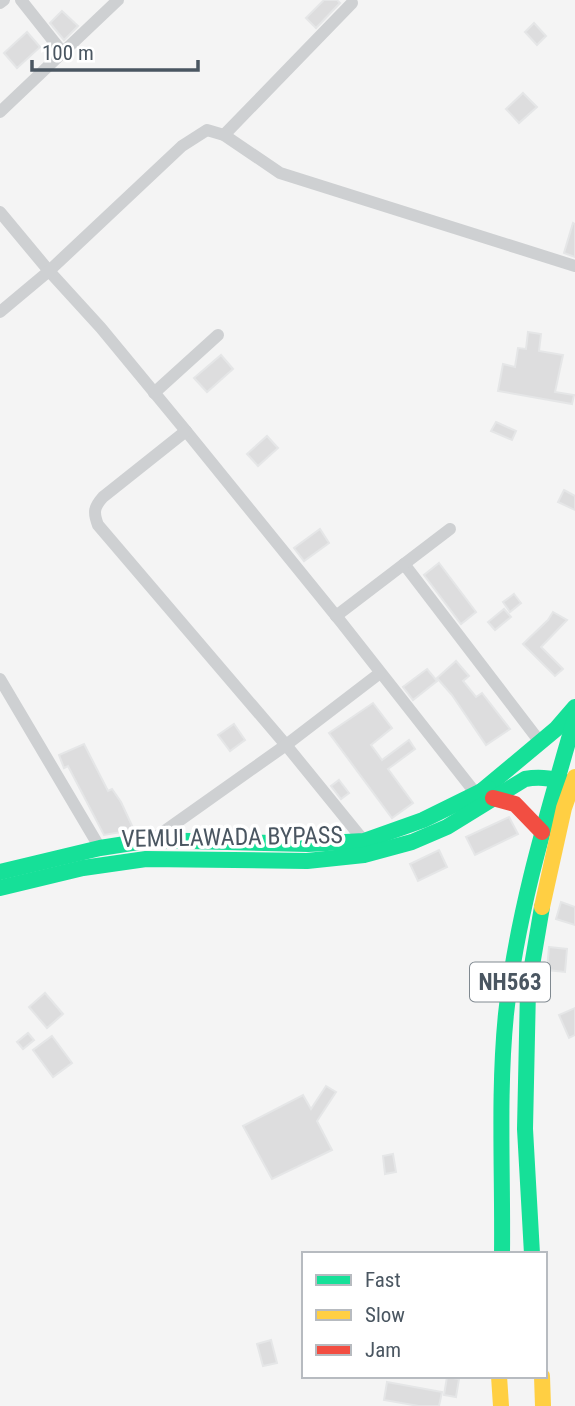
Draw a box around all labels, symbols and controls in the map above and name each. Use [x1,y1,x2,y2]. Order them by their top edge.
scale bar [32,28,198,72]
text: 100 m [42,41,94,65]
street label: VEMULAWADA BYPASS [121,821,343,853]
road number: NH563 [470,962,550,1001]
legend [302,1252,547,1378]
text: Fast [365,1268,401,1292]
text: Slow [365,1303,405,1327]
text: Jam [365,1338,401,1362]

